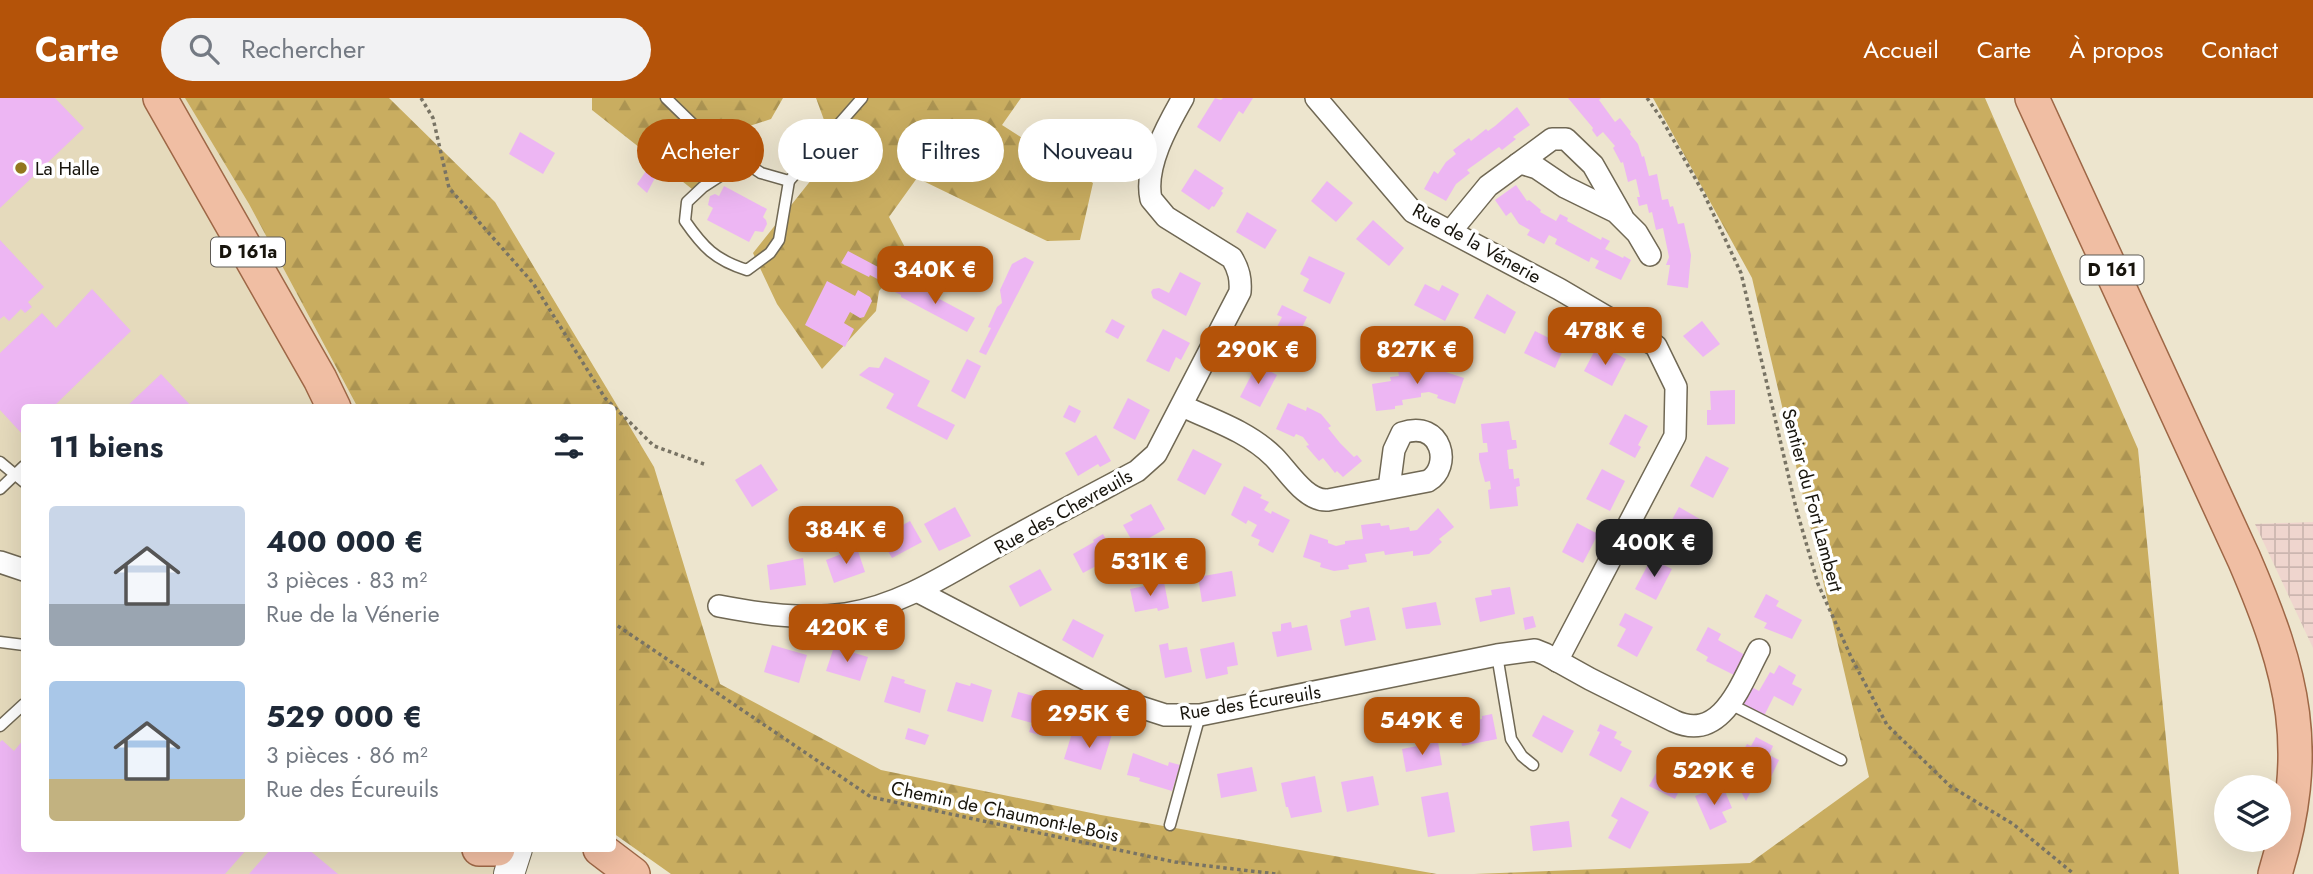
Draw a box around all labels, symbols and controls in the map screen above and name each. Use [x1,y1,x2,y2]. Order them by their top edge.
search box [161,18,651,81]
text: Carte [35,26,119,73]
icon: search [185,30,223,68]
text: Rechercher [241,30,365,68]
text: Accueil [1863,32,1939,67]
text: Carte [1977,32,2031,67]
text: À propos [2069,32,2163,67]
text: Contact [2201,32,2278,67]
chip: Acheter [637,119,764,182]
chip: Louer [778,119,883,182]
chip: Filtres [897,119,1004,182]
chip: Nouveau [1018,119,1157,182]
place label: La Halle [35,155,100,182]
marker: La Halle [13,160,29,176]
street label: Rue de la Vénerie [1407,197,1546,290]
road number: D 161a [211,238,285,266]
pin: 340K € [878,246,992,306]
text: 340K € [893,252,977,286]
road number: D 161 [2080,256,2144,285]
pin: 478K € [1548,308,1662,367]
text: 478K € [1564,313,1646,347]
pin: 290K € [1201,327,1315,386]
pin: 827K € [1360,327,1474,386]
text: 290K € [1216,332,1300,366]
text: 827K € [1376,332,1458,366]
street label: Sentier du Fort Lambert [1775,406,1850,595]
text: 11 biens [49,425,163,468]
icon: filters [550,427,588,465]
street label: Rue des Chevreuils [989,462,1137,561]
pin: 384K € [789,506,903,566]
text: 384K € [805,512,887,546]
pin: 400K € [1597,519,1711,579]
text: 400 000 € [266,520,424,563]
text: 400K € [1612,525,1696,559]
icon: home [105,534,189,618]
pin: 531K € [1093,538,1207,598]
text: 531K € [1111,544,1189,578]
text: 3 pièces · 83 m² [266,563,427,597]
text: Rue de la Vénerie [266,597,440,631]
pin: 420K € [790,604,904,664]
text: 420K € [805,610,889,644]
street label: Rue des Écureuils [1178,678,1323,727]
pin: 295K € [1032,690,1146,750]
text: 529 000 € [266,695,422,738]
text: 295K € [1047,696,1131,730]
pin: 549K € [1365,698,1479,757]
text: 549K € [1380,703,1464,737]
icon: home [105,709,189,793]
text: 3 pièces · 86 m² [266,738,428,772]
pin: 529K € [1657,748,1771,807]
text: 529K € [1672,753,1756,787]
text: Rue des Écureuils [266,772,439,806]
street label: Chemin de Chaumont-le-Bois [889,774,1122,849]
map controls [2214,775,2291,852]
button: layers [2214,775,2291,852]

